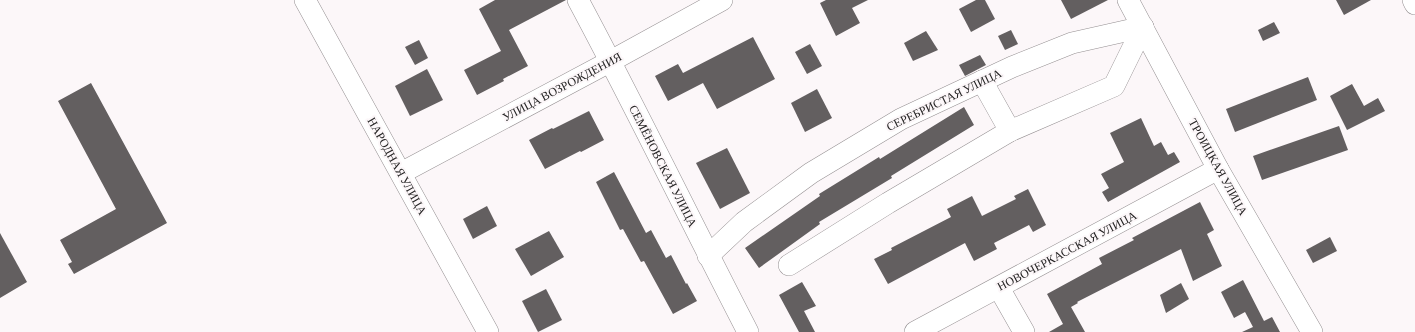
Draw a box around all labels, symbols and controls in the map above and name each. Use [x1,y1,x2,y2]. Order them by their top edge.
street label: УЛИЦА ВОЗРОЖДЕНИЯ [500,50,624,124]
street label: СЕРЕБРИСТАЯ УЛИЦА [884,66,1004,134]
street label: СЕМЁНОВСКАЯ УЛИЦА [626,103,700,230]
street label: НАРОДНАЯ УЛИЦА [364,115,430,217]
street label: ТРОИЦКАЯ УЛИЦА [1186,116,1251,218]
street label: НОВОЧЕРКАССКАЯ УЛИЦА [995,208,1139,294]

